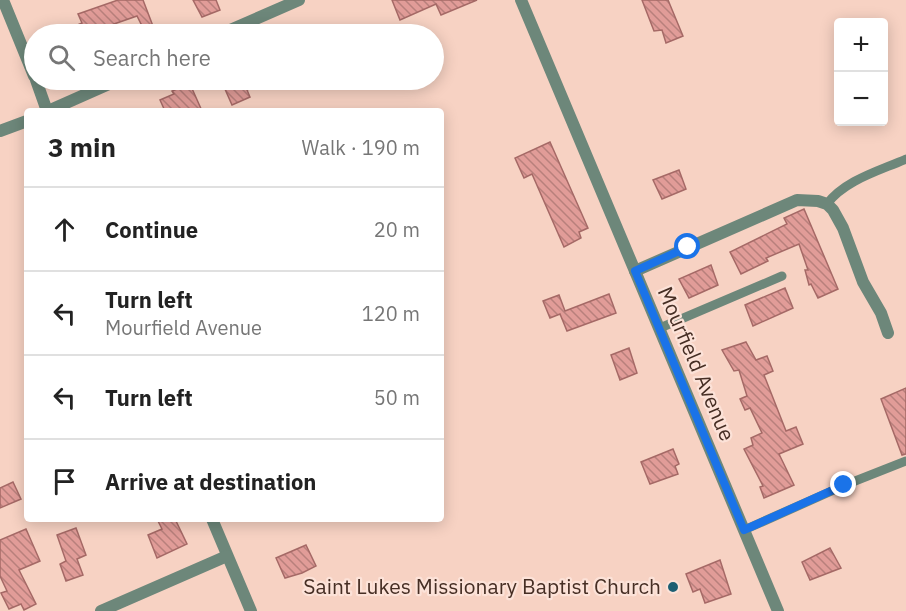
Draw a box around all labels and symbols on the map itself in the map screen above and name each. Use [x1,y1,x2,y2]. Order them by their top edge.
route start [674,233,700,259]
street label: Mourfield Avenue [652,282,742,445]
route end [830,471,856,497]
place label: Saint Lukes Missionary Baptist Church [303,572,661,600]
marker: Saint Lukes Missionary Baptist Church [666,580,680,594]

